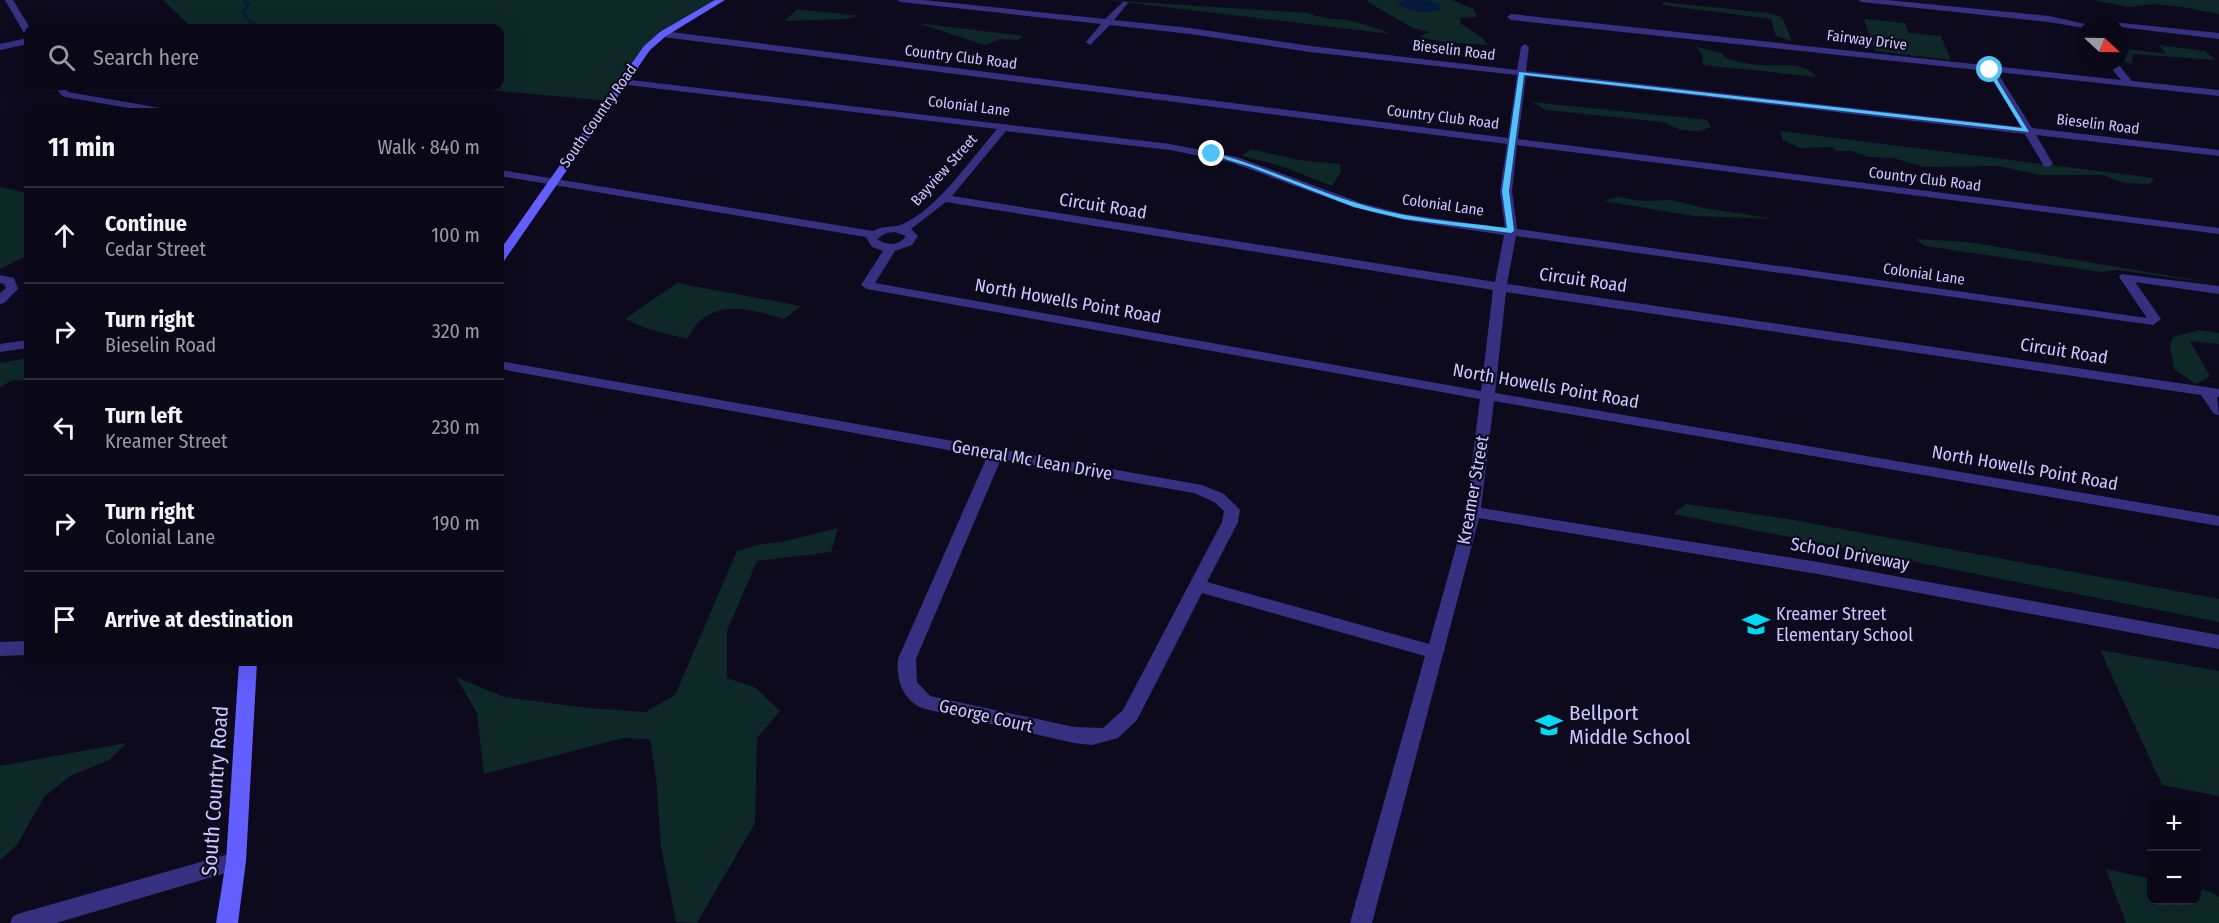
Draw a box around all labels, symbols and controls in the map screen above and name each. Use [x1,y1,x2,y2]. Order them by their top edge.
north arrow [2075,18,2129,72]
search box [24,24,504,90]
street label: Fairway Drive [1826,26,1908,54]
street label: Bieselin Road [1411,36,1497,64]
icon: search [45,41,78,74]
street label: Country Club Road [904,41,1018,73]
text: Search here [93,44,199,71]
route start [1976,56,2002,82]
street label: South Country Road [556,61,640,171]
street label: Colonial Lane [927,92,1011,120]
street label: Country Club Road [1386,101,1500,133]
street label: Bieselin Road [2055,110,2141,138]
street label: Bayview Street [907,130,981,210]
text: 11 min [48,132,115,163]
text: Walk · 840 m [378,135,480,159]
route end [1198,140,1224,166]
street label: Country Club Road [1868,163,1982,195]
street label: Circuit Road [1058,188,1148,224]
street label: Colonial Lane [1401,190,1485,220]
text: Continue [105,210,187,237]
icon: ahead [48,219,81,252]
text: 100 m [431,223,480,247]
text: Cedar Street [105,237,206,261]
street label: Colonial Lane [1882,259,1966,289]
street label: Circuit Road [1538,263,1628,297]
street label: North Howells Point Road [973,274,1163,328]
text: Turn right [105,306,194,333]
icon: right [48,315,81,348]
text: 320 m [432,319,480,343]
text: Bieselin Road [105,333,216,357]
street label: Circuit Road [2019,333,2109,369]
street label: North Howells Point Road [1451,359,1641,413]
text: Turn left [105,402,183,429]
icon: left [48,411,81,444]
text: 230 m [432,415,480,439]
text: Kreamer Street [105,429,228,453]
street label: Kreamer Street [1453,434,1493,546]
street label: General Mc Lean Drive [950,435,1114,485]
street label: North Howells Point Road [1930,441,2120,495]
text: Turn right [105,498,194,525]
icon: right [48,507,81,540]
text: 190 m [432,511,480,535]
text: Colonial Lane [105,525,215,549]
street label: School Driveway [1789,533,1911,575]
icon: arrive [48,603,81,636]
place label: Kreamer Street Elementary School [1776,603,1913,646]
text: Arrive at destination [105,606,293,633]
school or university icon: Kreamer Street Elementary School [1741,609,1771,639]
street label: George Court [937,695,1035,738]
place label: Bellport Middle School [1569,700,1691,750]
street label: South Country Road [196,705,234,877]
school or university icon: Bellport Middle School [1534,710,1564,740]
map controls [2147,797,2201,905]
button: + [2147,797,2201,851]
button: − [2147,851,2201,905]

